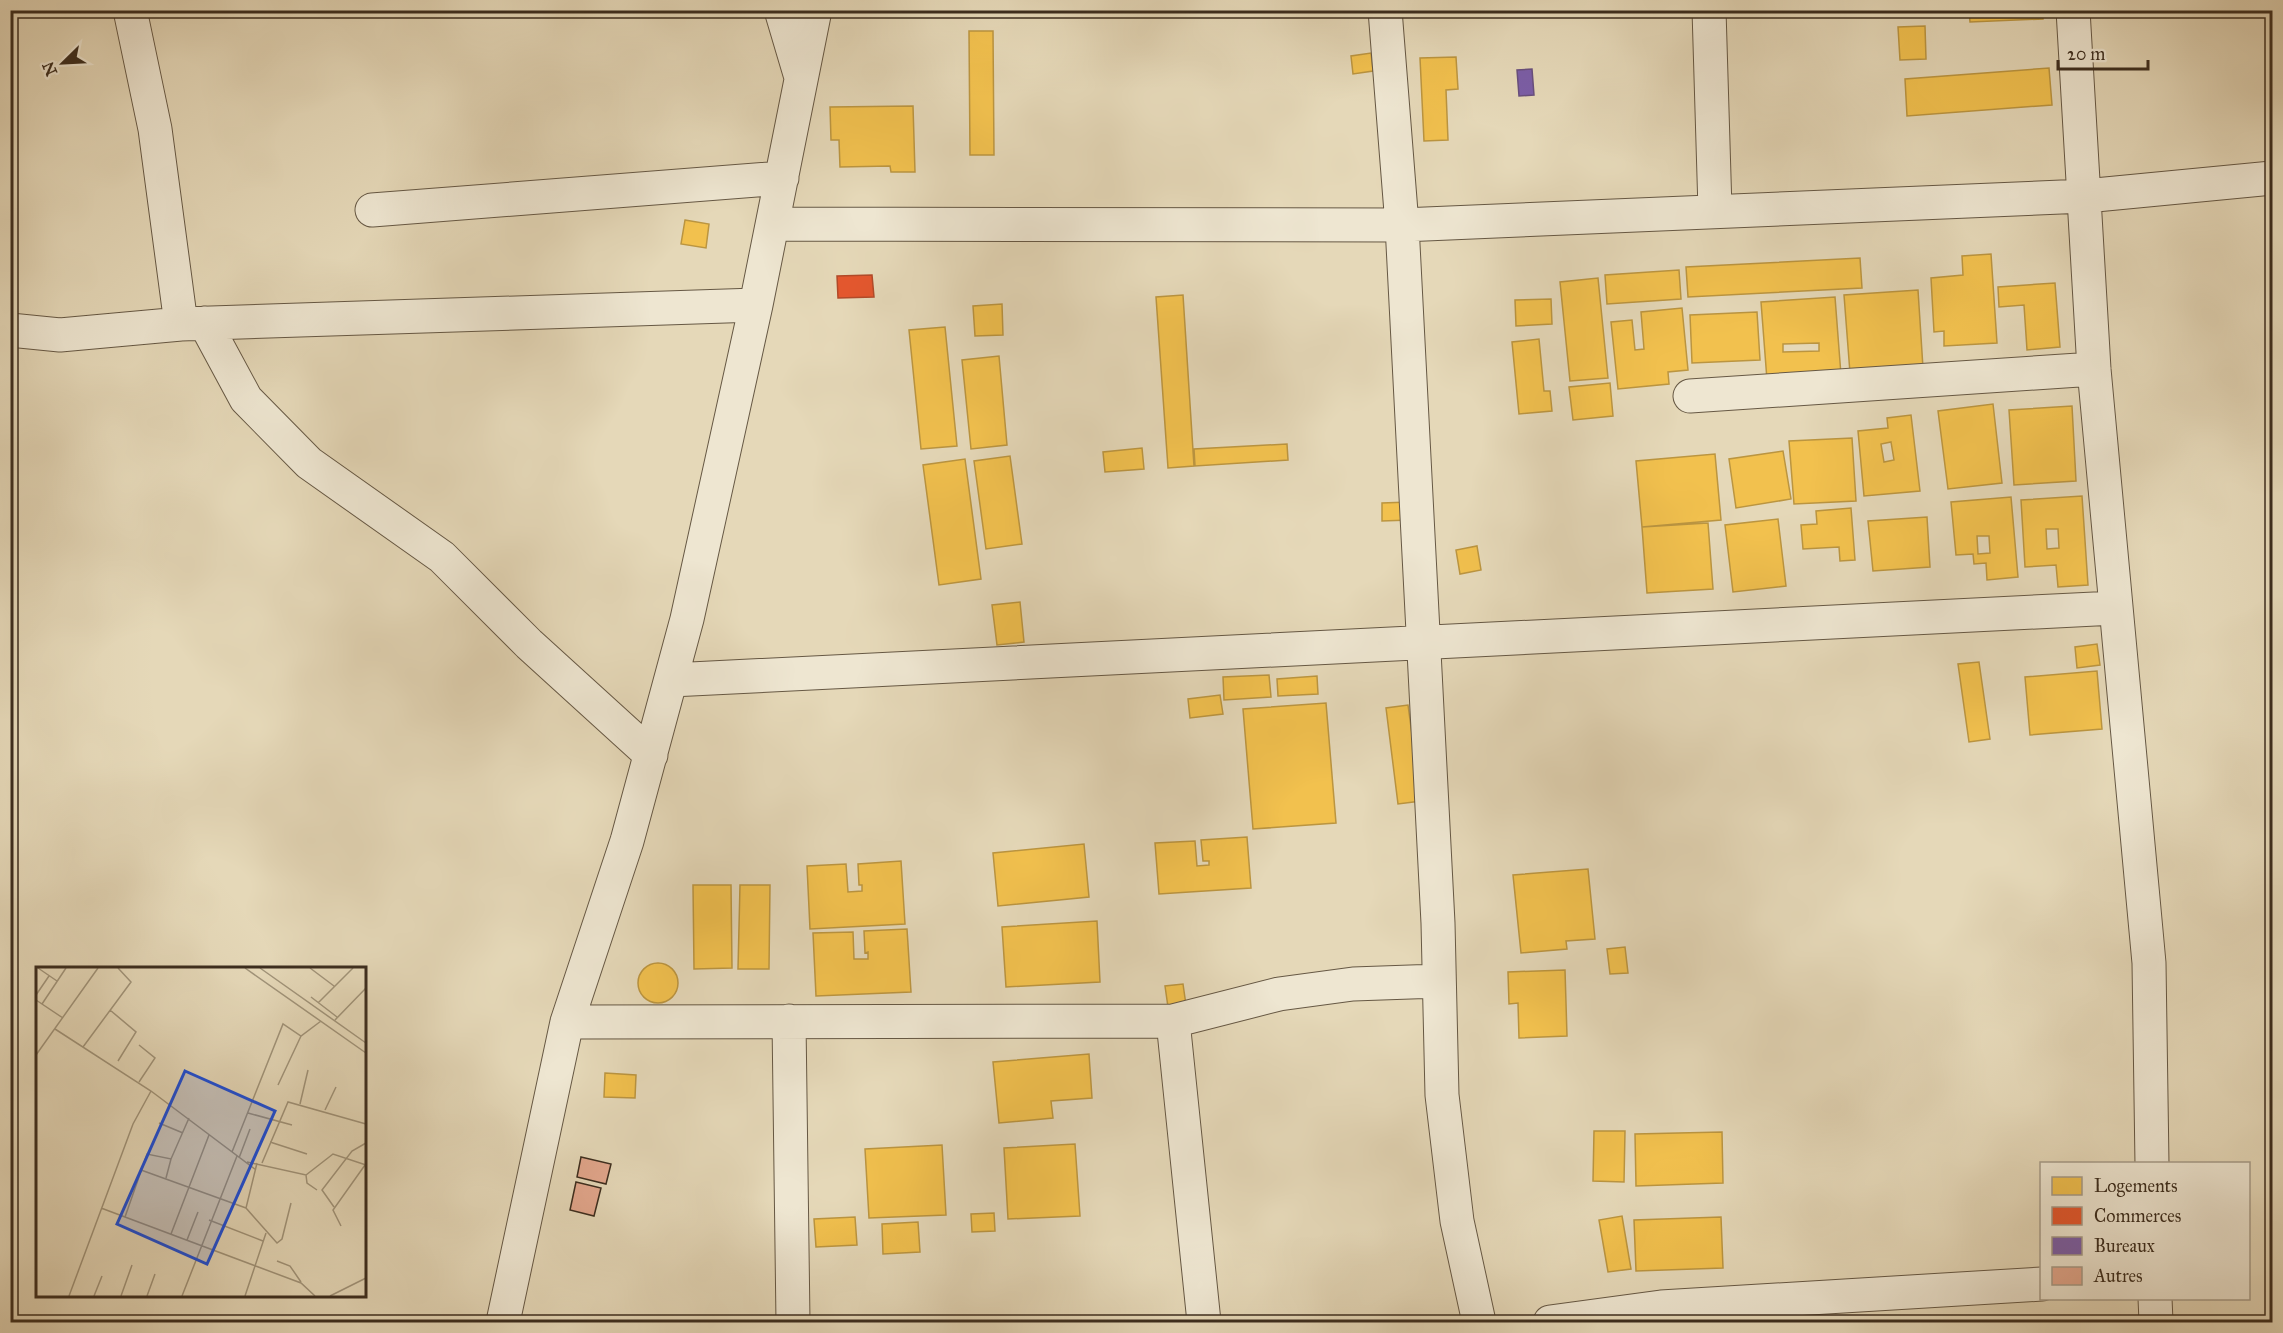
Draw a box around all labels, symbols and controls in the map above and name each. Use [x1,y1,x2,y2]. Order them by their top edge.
north arrow [33,33,93,93]
scale bar [2058,33,2148,71]
text: 20 m [2067,43,2105,65]
text: N [38,58,61,79]
inset map [36,967,366,1297]
legend [2040,1162,2250,1300]
text: Logements [2094,1175,2178,1198]
text: Commerces [2094,1205,2181,1227]
text: Bureaux [2094,1235,2155,1257]
text: Autres [2093,1265,2143,1287]

